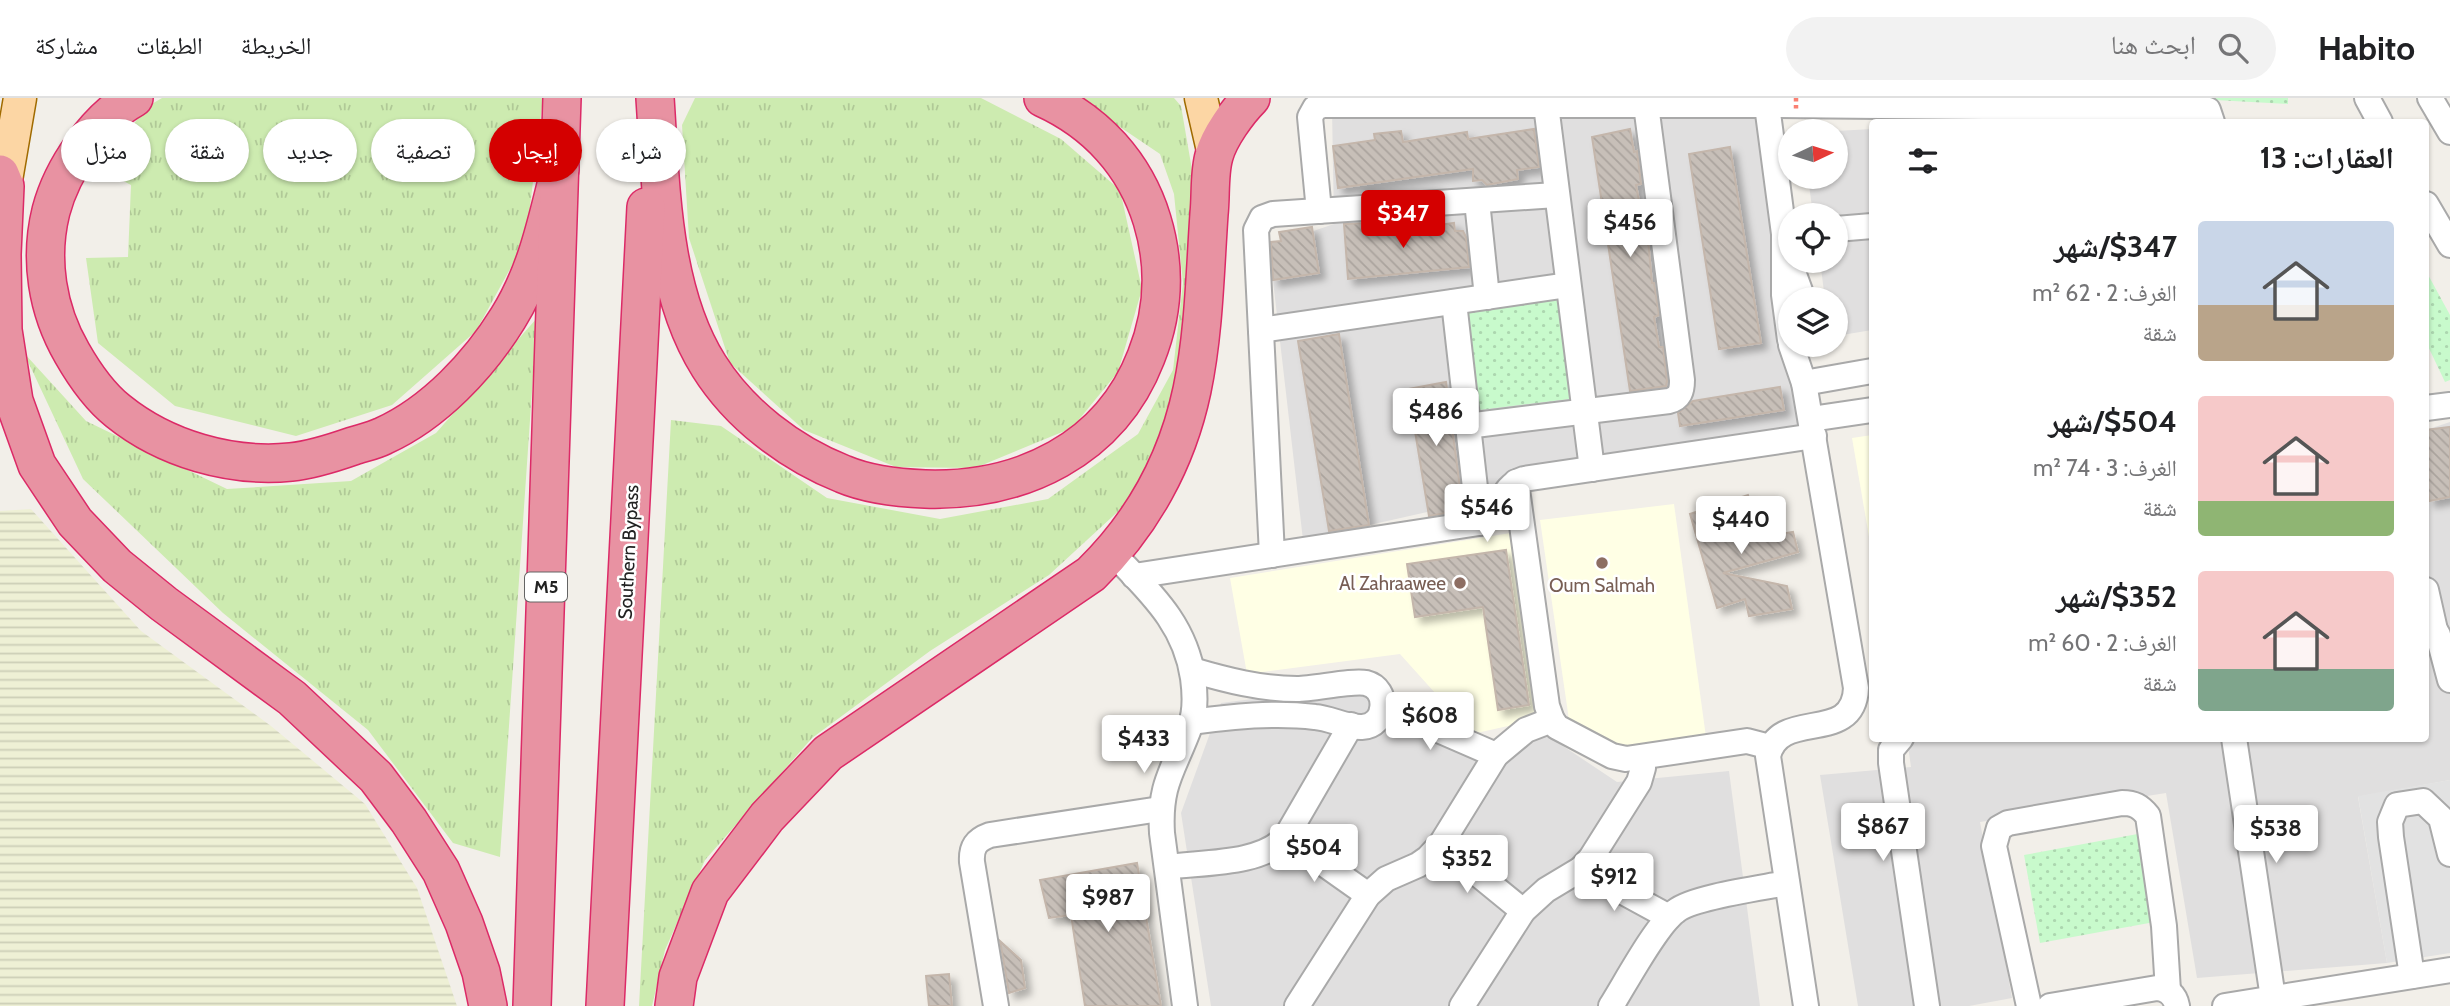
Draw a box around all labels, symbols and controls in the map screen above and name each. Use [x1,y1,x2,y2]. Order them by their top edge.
search box [1786,17,2276,80]
text: Habito [2318,28,2415,68]
text: ابحث هنا [2111,29,2196,61]
icon: search [2214,29,2252,67]
text: مشاركة [35,31,98,60]
text: الطبقات [136,31,203,60]
text: الخريطة [241,31,311,60]
chip: منزل [61,119,151,182]
chip: شقة [165,119,249,182]
chip: جديد [263,119,357,182]
chip: تصفية [371,119,475,182]
chip: إيجار [489,119,582,182]
chip: شراء [596,119,686,182]
north arrow [1778,119,1848,189]
map controls [1778,119,1848,357]
text: العقارات: 13 [2260,139,2394,176]
icon: filters [1904,142,1942,180]
pin: $347 [1362,190,1444,250]
text: $347 [1377,199,1429,227]
pin: $456 [1589,200,1671,259]
button: locate [1778,203,1848,273]
text: $456 [1604,208,1656,236]
text: $347/شهر [2054,228,2177,265]
icon: home [2254,249,2338,333]
text: الغرف: 2 · 62 m² [2032,279,2177,307]
button: layers [1778,287,1848,357]
text: شقة [2143,319,2177,347]
pin: $486 [1395,388,1477,448]
text: $486 [1409,397,1463,425]
text: $504/شهر [2048,403,2177,440]
icon: home [2254,424,2338,508]
text: الغرف: 3 · 74 m² [2033,454,2177,482]
street label: Southern Bypass [613,484,644,620]
pin: $546 [1446,484,1528,544]
text: $546 [1461,493,1513,521]
text: شقة [2143,494,2177,522]
pin: $440 [1700,496,1782,556]
text: $440 [1712,505,1770,533]
marker: Oum Salmah [1594,555,1610,571]
place label: Al Zahraawee [1339,572,1446,595]
road number: M5 [525,573,567,602]
place label: Oum Salmah [1549,574,1655,597]
marker: Al Zahraawee [1452,575,1468,591]
text: $352/شهر [2056,578,2177,615]
icon: home [2254,599,2338,683]
text: الغرف: 2 · 60 m² [2028,629,2177,657]
text: شقة [2143,669,2177,697]
pin: $608 [1389,692,1471,752]
text: $608 [1402,701,1458,729]
pin: $433 [1103,716,1185,775]
text: $433 [1118,724,1170,752]
pin: $867 [1842,804,1924,863]
pin: $538 [2235,806,2317,865]
text: $867 [1857,812,1909,840]
text: $538 [2250,814,2302,842]
pin: $504 [1273,824,1355,884]
text: $504 [1286,833,1342,861]
pin: $352 [1426,836,1508,895]
text: $352 [1442,844,1492,872]
pin: $912 [1573,854,1655,913]
text: $912 [1591,862,1637,890]
pin: $987 [1067,874,1149,934]
text: $987 [1082,883,1134,911]

